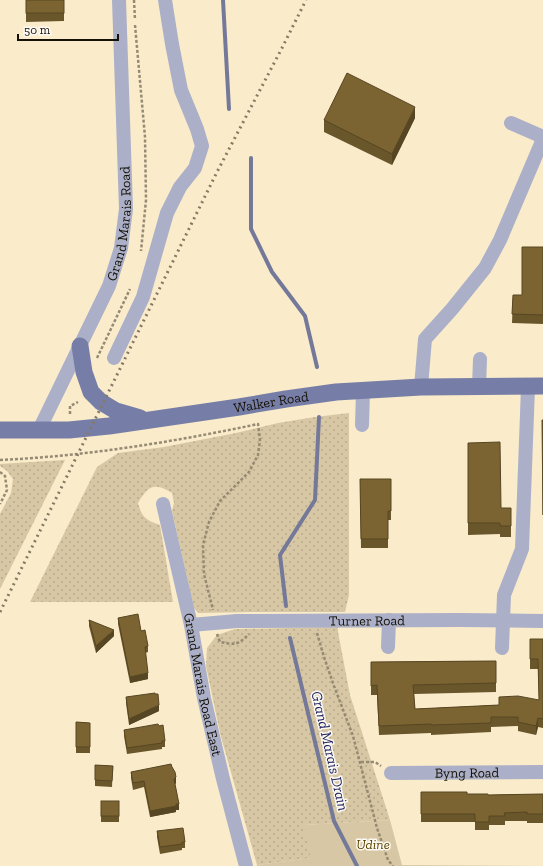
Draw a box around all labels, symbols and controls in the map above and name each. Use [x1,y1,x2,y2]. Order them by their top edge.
scale bar [18,16,118,42]
text: 50 m [24,23,51,37]
street label: Grand Marais Road [103,166,135,283]
street label: Walker Road [232,387,310,416]
street label: Grand Marais Road East [180,611,226,759]
street label: Turner Road [329,612,405,629]
water label: Grand Marais Drain [307,689,353,813]
street label: Byng Road [435,764,500,781]
park label: Udine [356,836,390,853]

